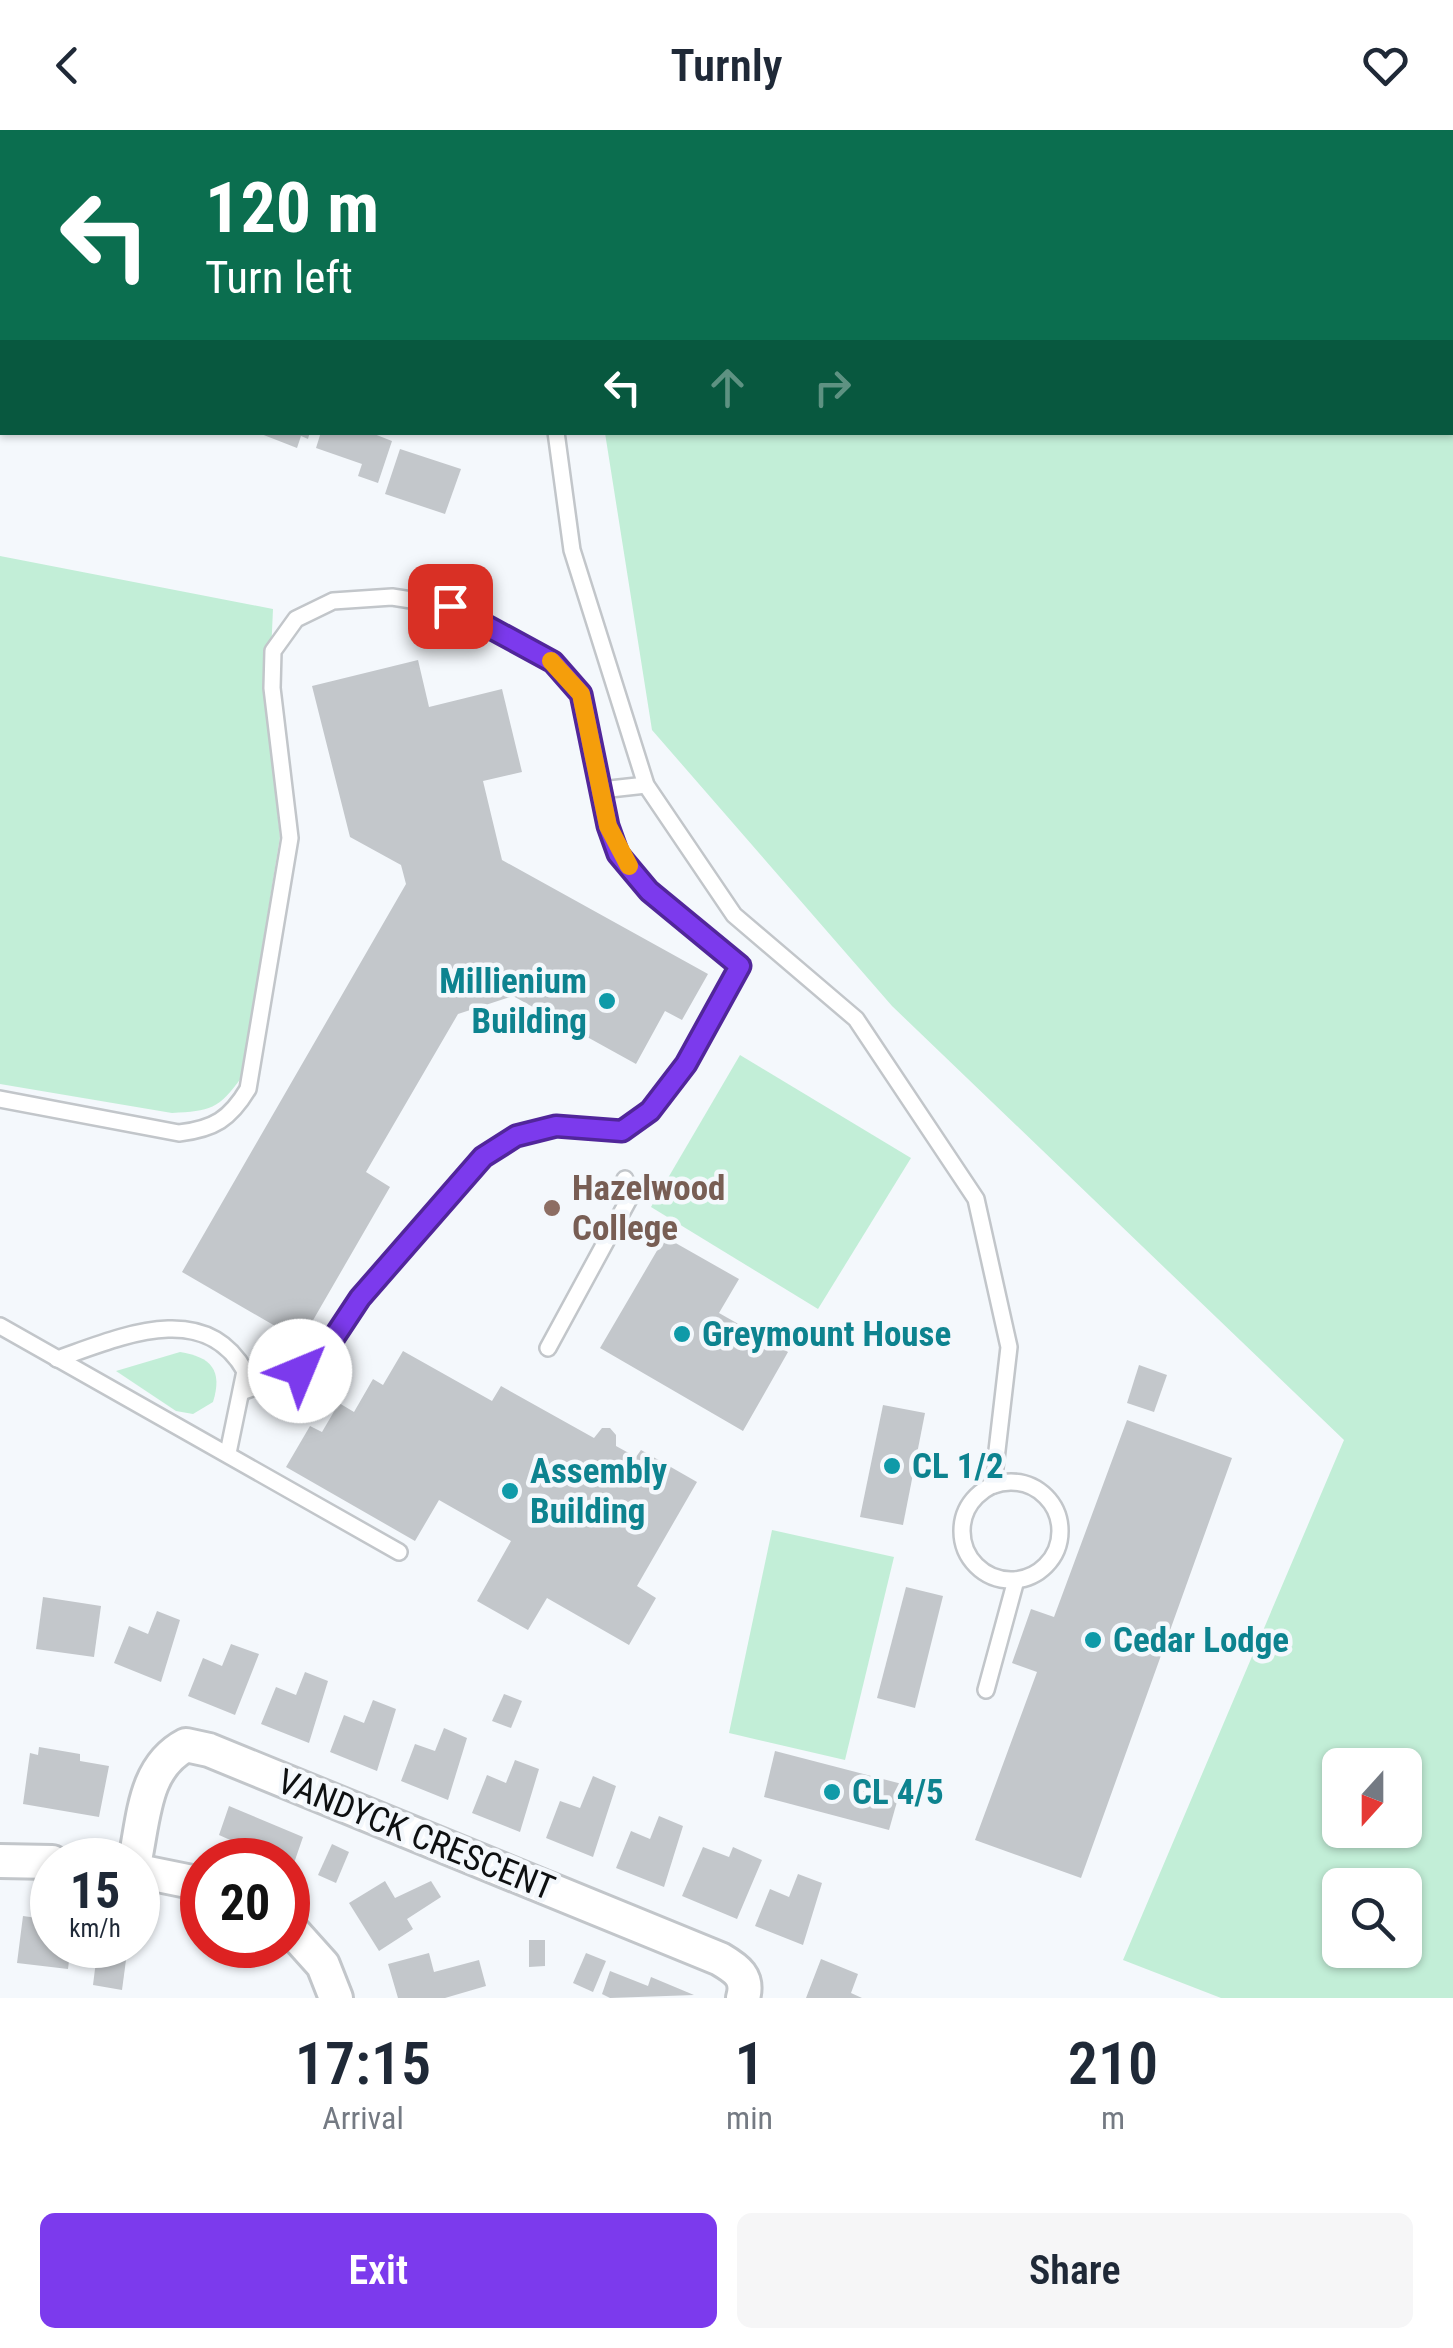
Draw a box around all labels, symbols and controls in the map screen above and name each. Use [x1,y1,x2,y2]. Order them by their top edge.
icon: back [40,38,95,93]
icon: heart [1358,38,1413,93]
text: Turnly [670,39,783,92]
text: 120 m [205,167,379,249]
icon: left [40,170,170,300]
text: Turn left [205,251,353,304]
icon: left [595,360,650,415]
icon: ahead [700,360,755,415]
icon: right [805,360,860,415]
pin [408,564,493,649]
icon: arrive [423,579,478,634]
place label: Millienium Building [439,961,587,1042]
marker: Millienium Building [596,990,618,1012]
place label: Hazelwood College [572,1168,725,1249]
marker: Hazelwood College [541,1197,563,1219]
place label: Greymount House [702,1314,951,1355]
position arrow [248,1319,352,1423]
marker: Greymount House [671,1323,693,1345]
place label: CL 1/2 [912,1446,1004,1487]
place label: Assembly Building [530,1451,668,1532]
marker: CL 1/2 [881,1455,903,1477]
marker: Assembly Building [499,1480,521,1502]
place label: Cedar Lodge [1113,1620,1289,1661]
marker: Cedar Lodge [1082,1629,1104,1651]
north arrow [1322,1748,1422,1848]
map controls [1322,1748,1422,1968]
street label: VANDYCK CRESCENT [272,1761,560,1909]
place label: CL 4/5 [852,1772,944,1813]
marker: CL 4/5 [821,1781,843,1803]
speed limit sign: 20 [180,1838,310,1968]
text: 15 [70,1862,120,1920]
button: search [1322,1868,1422,1968]
text: km/h [69,1914,121,1943]
text: 17:15 [295,2028,431,2099]
text: 1 [734,2028,765,2099]
text: 210 [1068,2028,1158,2099]
text: Arrival [322,2099,404,2137]
text: min [726,2099,773,2137]
text: m [1101,2099,1125,2137]
button: Exit [40,2213,717,2328]
button: Share [737,2213,1413,2328]

